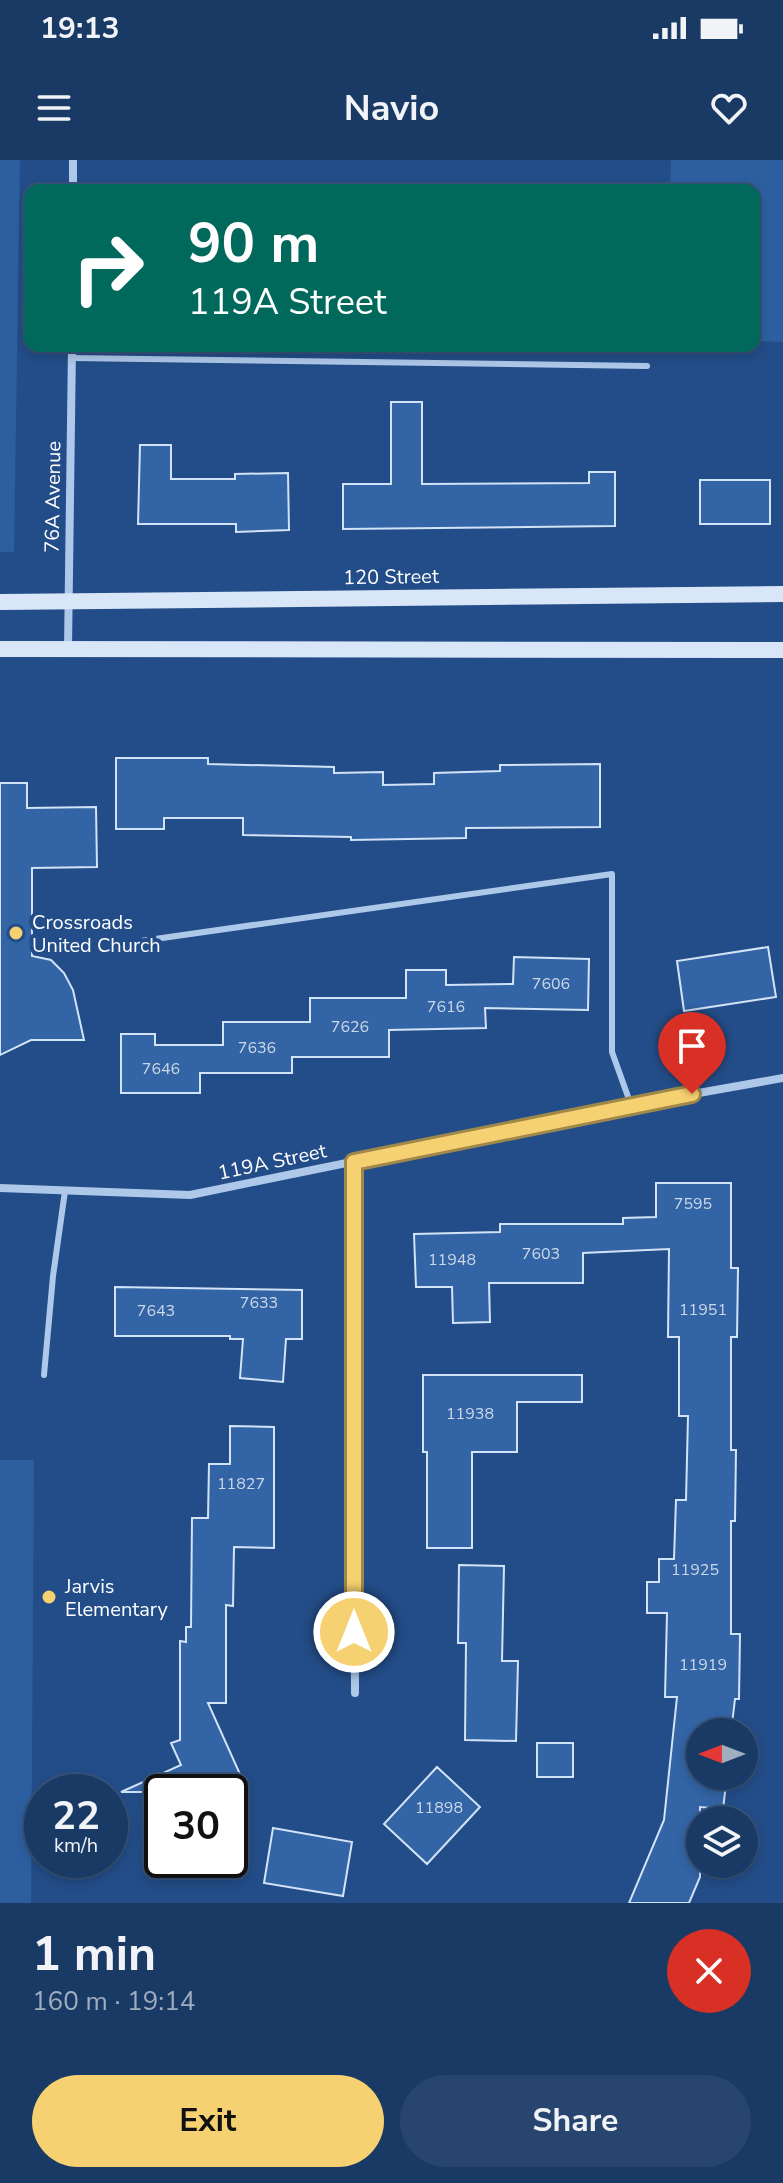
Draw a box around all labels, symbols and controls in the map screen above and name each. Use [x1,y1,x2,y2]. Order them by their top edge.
text: 19:13 [40,8,119,49]
text: Navio [344,84,439,133]
icon: menu [32,86,76,130]
icon: heart [707,86,751,130]
text: 90 m [188,205,319,282]
icon: right [56,216,160,320]
text: 119A Street [188,278,387,327]
street label: 76A Avenue [39,441,67,553]
street label: 120 Street [343,563,440,591]
place label: Crossroads United Church [32,909,161,959]
marker: Crossroads United Church [7,924,25,942]
house number: 7606 [532,973,570,995]
house number: 7616 [427,996,465,1018]
pin [658,1012,726,1094]
house number: 7626 [331,1016,369,1038]
icon: arrive [670,1024,714,1068]
house number: 7636 [238,1037,276,1059]
house number: 7646 [142,1058,180,1080]
street label: 119A Street [215,1137,330,1187]
house number: 7595 [674,1193,712,1215]
house number: 7603 [522,1243,560,1265]
house number: 11948 [428,1249,476,1271]
house number: 7633 [240,1292,278,1314]
house number: 11951 [679,1299,727,1321]
house number: 7643 [137,1300,175,1322]
house number: 11938 [446,1403,494,1425]
house number: 11827 [217,1473,265,1495]
house number: 11925 [671,1559,719,1581]
place label: Jarvis Elementary [64,1573,169,1623]
marker: Jarvis Elementary [40,1588,58,1606]
position arrow [312,1590,396,1674]
house number: 11919 [679,1654,727,1676]
north arrow [686,1718,758,1790]
map controls [686,1718,758,1878]
speed limit sign: 30 [144,1774,248,1878]
text: 22 [52,1789,100,1843]
house number: 11898 [415,1797,463,1819]
button: layers [686,1806,758,1878]
text: km/h [54,1832,98,1859]
text: 1 min [32,1921,156,1987]
button: close [667,1929,751,2013]
text: 160 m · 19:14 [32,1984,195,2019]
button: Exit [32,2075,384,2167]
button: Share [400,2075,751,2167]

